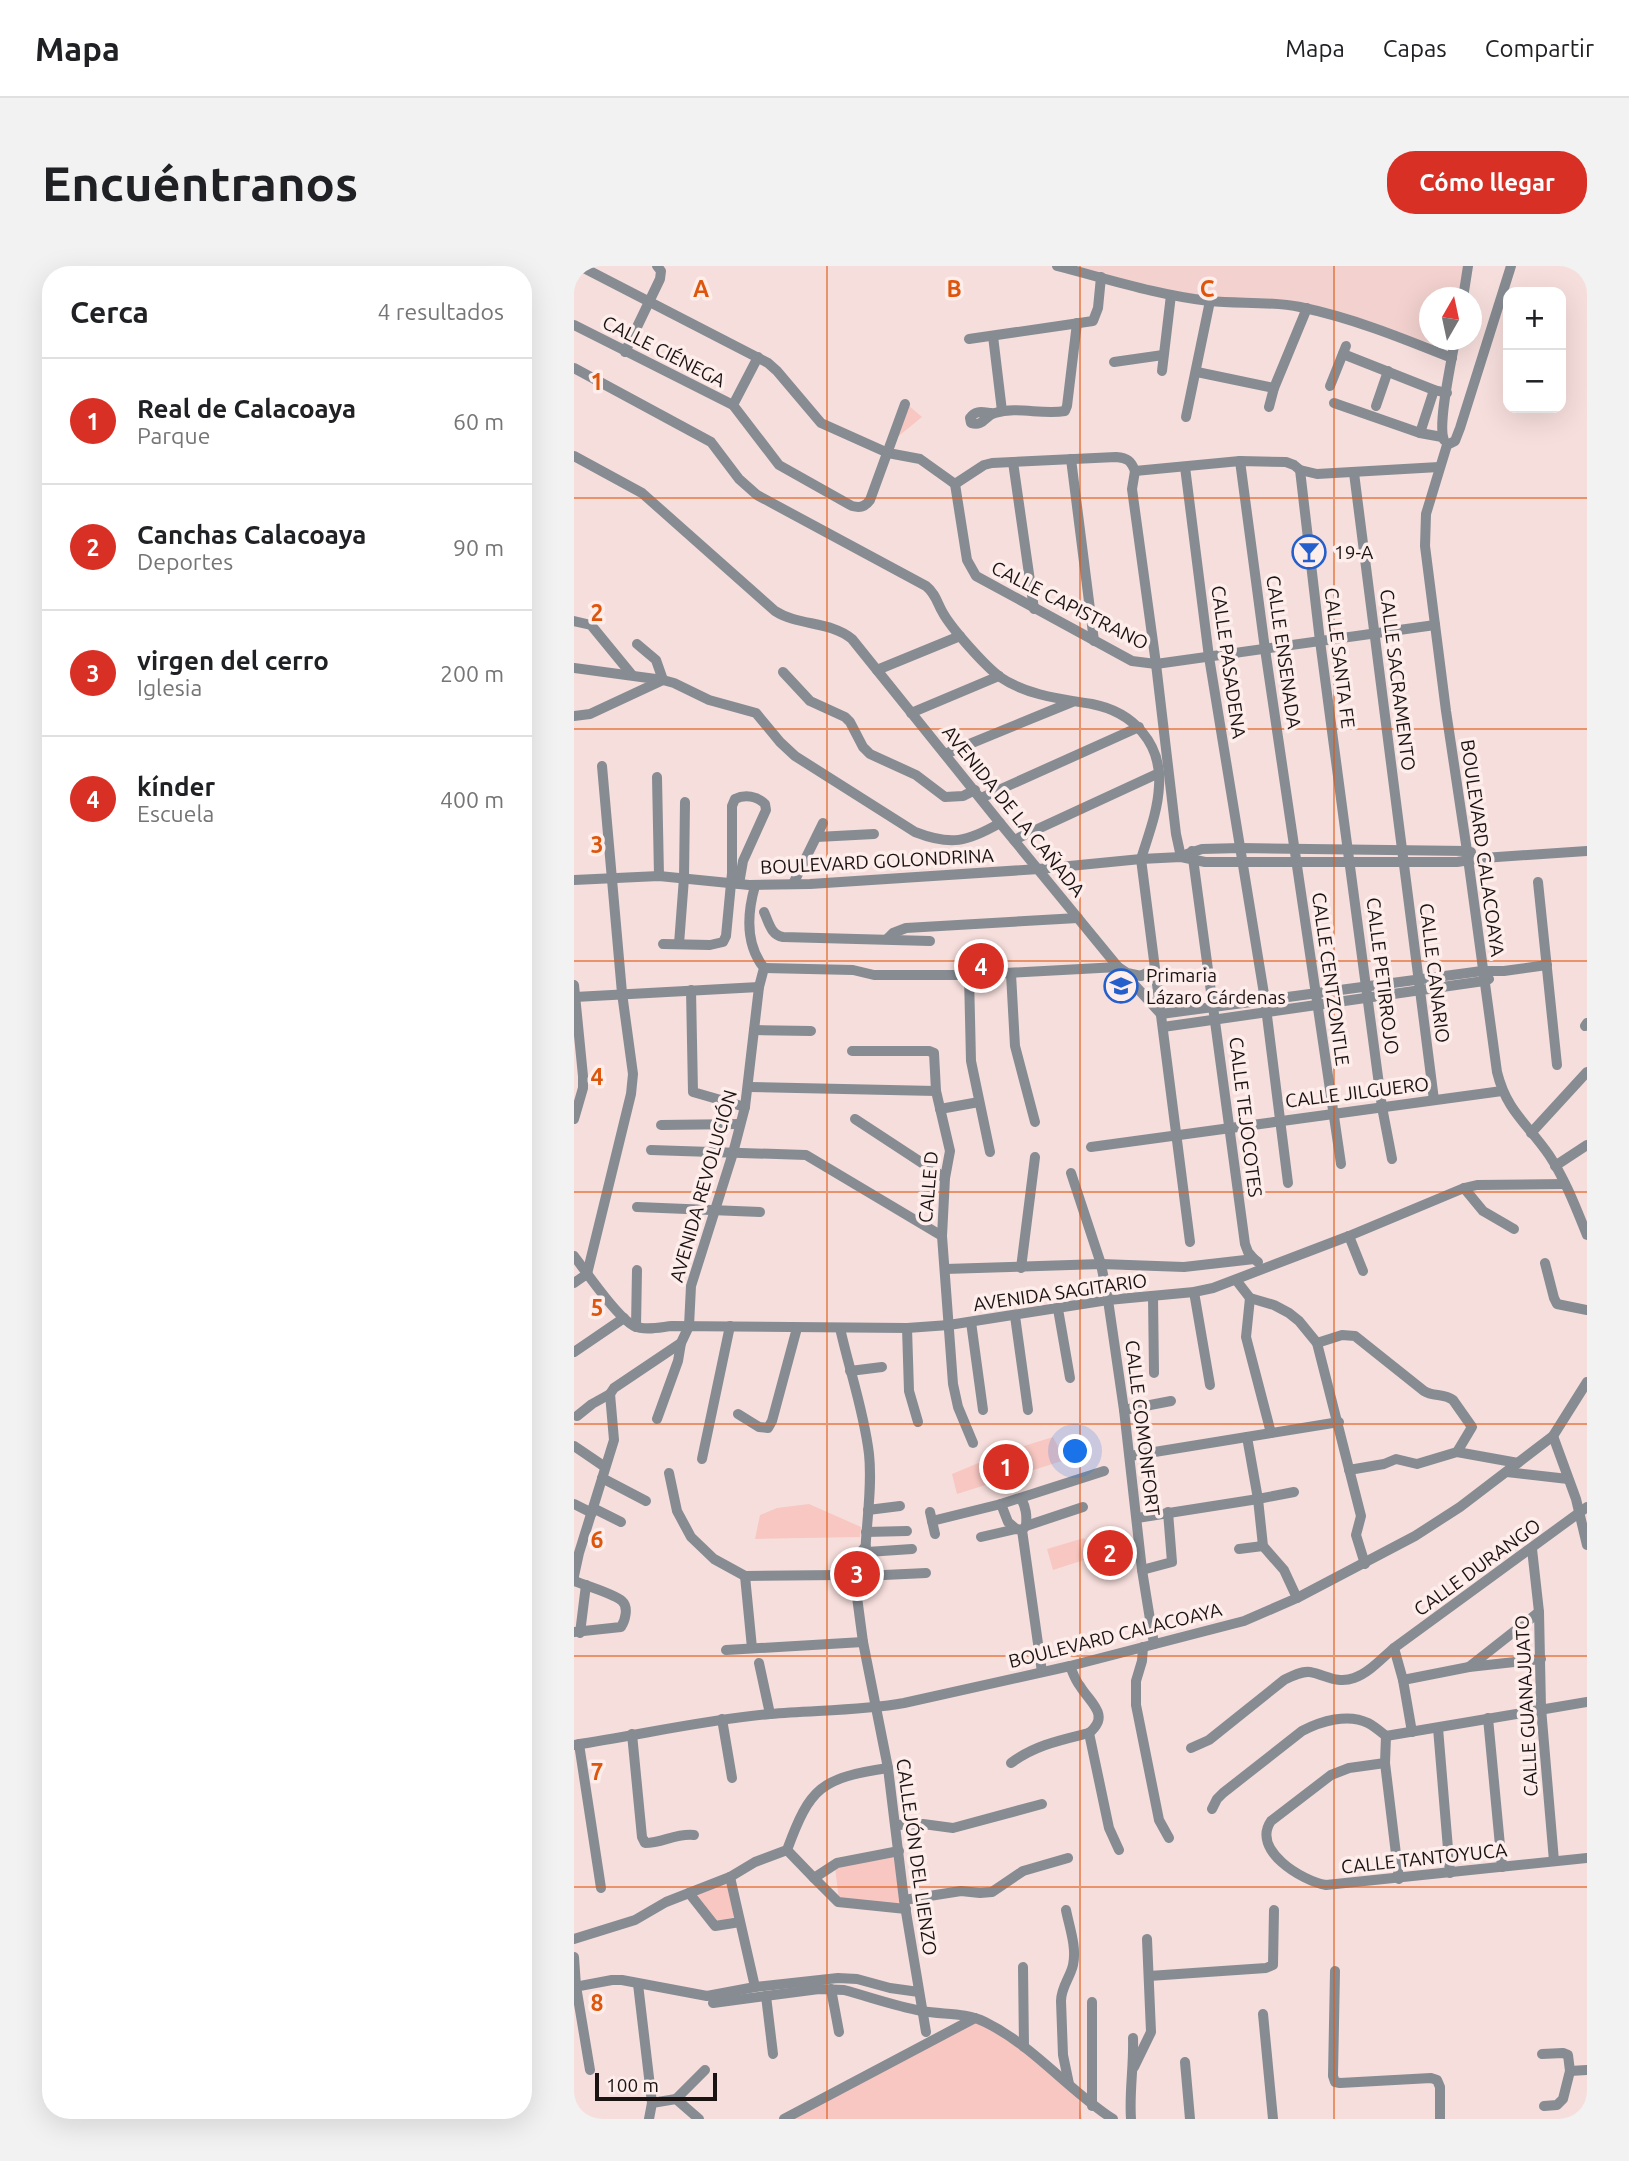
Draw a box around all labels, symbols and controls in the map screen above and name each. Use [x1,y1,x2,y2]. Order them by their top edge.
text: Mapa [35,30,120,67]
text: Mapa [1285,35,1345,62]
text: Capas [1383,35,1447,62]
text: Compartir [1485,35,1594,62]
button: Cómo llegar [1387,151,1587,214]
text: Encuéntranos [42,155,358,210]
text: A [693,276,709,301]
text: B [946,276,962,301]
text: C [1200,276,1215,301]
north arrow [1419,287,1482,350]
map controls [1503,287,1566,413]
button: + [1503,287,1566,350]
text: Cerca [70,295,149,329]
text: 4 resultados [378,299,504,324]
street label: CALLE CIÉNEGA [599,311,730,392]
button: − [1503,350,1566,413]
text: 1 [591,369,603,394]
text: Real de Calacoaya [137,394,356,423]
text: 1 [87,409,99,434]
text: 60 m [453,409,504,434]
text: Parque [137,423,210,448]
text: Canchas Calacoaya [137,520,366,549]
bar icon: 19-A [1290,533,1328,571]
text: 2 [87,535,99,560]
text: 90 m [453,535,504,560]
place label: 19-A [1334,541,1374,563]
text: Deportes [137,549,233,574]
street label: CALLE CAPISTRANO [988,556,1152,654]
street label: CALLE ENSENADA [1262,574,1306,731]
street label: CALLE PASADENA [1207,584,1251,741]
street label: CALLE SANTA FE [1320,586,1360,730]
street label: CALLE SACRAMENTO [1376,588,1420,772]
text: 2 [591,600,603,625]
text: virgen del cerro [137,646,329,675]
text: 3 [87,661,99,686]
text: 200 m [440,661,504,686]
text: Iglesia [137,675,202,700]
street label: AVENIDA DE LA CAÑADA [938,721,1090,901]
street label: BOULEVARD CALACOAYA [1457,738,1509,959]
text: kínder [137,772,215,801]
text: 4 [87,787,99,812]
text: 400 m [440,787,504,812]
text: Escuela [137,801,214,826]
text: 3 [591,832,603,857]
street label: BOULEVARD GOLONDRINA [760,844,995,878]
street label: CALLE CENTZONTLE [1308,891,1354,1067]
street label: CALLE PETIRROJO [1362,896,1404,1056]
street label: CALLE CANARIO [1416,902,1454,1044]
pin: 4 [958,940,1004,992]
place label: Primaria Lázaro Cárdenas [1146,964,1286,1008]
school or university icon: Primaria Lázaro Cárdenas [1102,967,1140,1005]
street label: CALLE TEJOCOTES [1225,1036,1267,1199]
text: 4 [591,1064,604,1089]
street label: CALLE JILGUERO [1284,1072,1430,1112]
street label: AVENIDA REVOLUCIÓN [665,1087,741,1285]
street label: CALLE D [914,1150,942,1224]
street label: AVENIDA SAGITARIO [972,1269,1148,1315]
text: 5 [591,1295,603,1320]
street label: CALLE COMONFORT [1121,1339,1165,1518]
your location [1058,1434,1092,1468]
pin: 1 [983,1441,1029,1493]
street label: CALLE DURANGO [1410,1514,1544,1620]
text: 6 [591,1527,604,1552]
pin: 2 [1087,1527,1133,1579]
pin: 3 [834,1548,880,1600]
street label: BOULEVARD CALACOAYA [1006,1598,1225,1672]
street label: CALLE GUANAJUATO [1510,1615,1542,1797]
street label: CALLEJÓN DEL LIENZO [892,1757,942,1957]
text: 7 [591,1759,603,1784]
street label: CALLE TANTOYUCA [1340,1838,1509,1878]
text: 8 [591,1990,603,2015]
scale bar [595,2070,718,2102]
text: 100 m [606,2074,659,2096]

